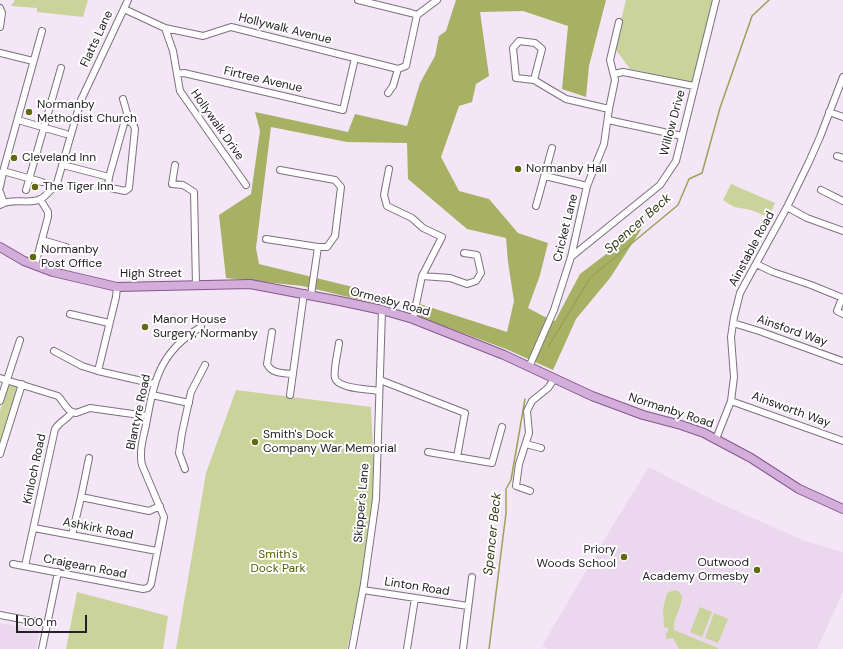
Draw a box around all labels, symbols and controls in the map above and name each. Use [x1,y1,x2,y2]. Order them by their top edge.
street label: Flatts Lane [78,8,116,70]
street label: Hollywalk Avenue [237,10,333,48]
street label: Firtree Avenue [222,64,304,96]
street label: Hollywalk Drive [187,87,247,163]
street label: Willow Drive [657,89,689,157]
place label: Normanby Methodist Church [37,98,137,126]
marker: Normanby Methodist Church [24,107,34,117]
place label: Cleveland Inn [22,151,96,165]
marker: Cleveland Inn [9,153,19,163]
place label: Normanby Hall [526,162,607,176]
marker: Normanby Hall [513,164,523,174]
place label: The Tiger Inn [43,180,114,194]
marker: The Tiger Inn [30,182,40,192]
water label: Spencer Beck [601,191,675,257]
street label: Cricket Lane [551,193,581,263]
street label: Ainstable Road [726,209,778,289]
place label: Normanby Post Office [41,243,102,271]
marker: Normanby Post Office [28,252,38,262]
street label: High Street [120,267,182,281]
street label: Ormesby Road [348,284,432,320]
street label: Ainsford Way [755,312,829,350]
place label: Manor House Surgery, Normanby [153,313,258,341]
marker: Manor House Surgery, Normanby [140,322,150,332]
street label: Blantyre Road [124,373,154,451]
street label: Ainsworth Way [750,389,832,431]
street label: Normanby Road [627,390,715,432]
place label: Smith's Dock Company War Memorial [263,428,396,456]
street label: Kinloch Road [21,433,49,505]
marker: Smith's Dock Company War Memorial [250,437,260,447]
street label: Skipper's Lane [351,463,373,543]
water label: Spencer Beck [481,492,505,576]
street label: Ashkirk Road [62,515,134,543]
place label: Priory Woods School [536,543,616,571]
park label: Smith's Dock Park [250,548,306,576]
street label: Craigearn Road [42,552,128,582]
marker: Priory Woods School [619,552,629,562]
place label: Outwood Academy Ormesby [642,556,749,584]
marker: Outwood Academy Ormesby [752,565,762,575]
street label: Linton Road [383,575,451,599]
scale bar [18,607,89,633]
text: 100 m [23,614,57,630]

